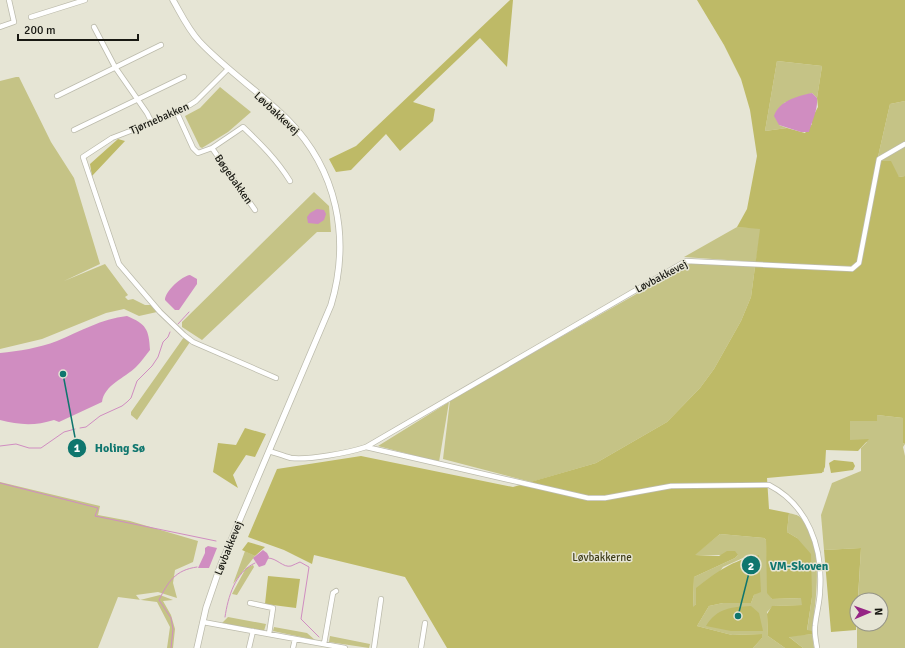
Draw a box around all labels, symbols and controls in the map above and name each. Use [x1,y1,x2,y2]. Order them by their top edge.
scale bar [18,16,138,42]
text: 200 m [24,23,56,38]
street label: Løvbakkevej [251,89,302,138]
street label: Tjørnebakken [128,100,191,137]
street label: Bøgebakken [212,152,255,207]
street label: Løvbakkevej [633,257,689,296]
callout: Holing Sø [67,436,154,460]
text: 1 [74,441,81,456]
text: Holing Sø [95,441,145,456]
street label: Løvbakkevej [212,519,245,577]
park label: Løvbakkerne [572,551,632,564]
callout: VM-Skoven [741,553,836,577]
text: 2 [748,559,754,574]
text: VM-Skoven [770,559,829,574]
north arrow [849,592,889,632]
text: N [872,608,885,616]

